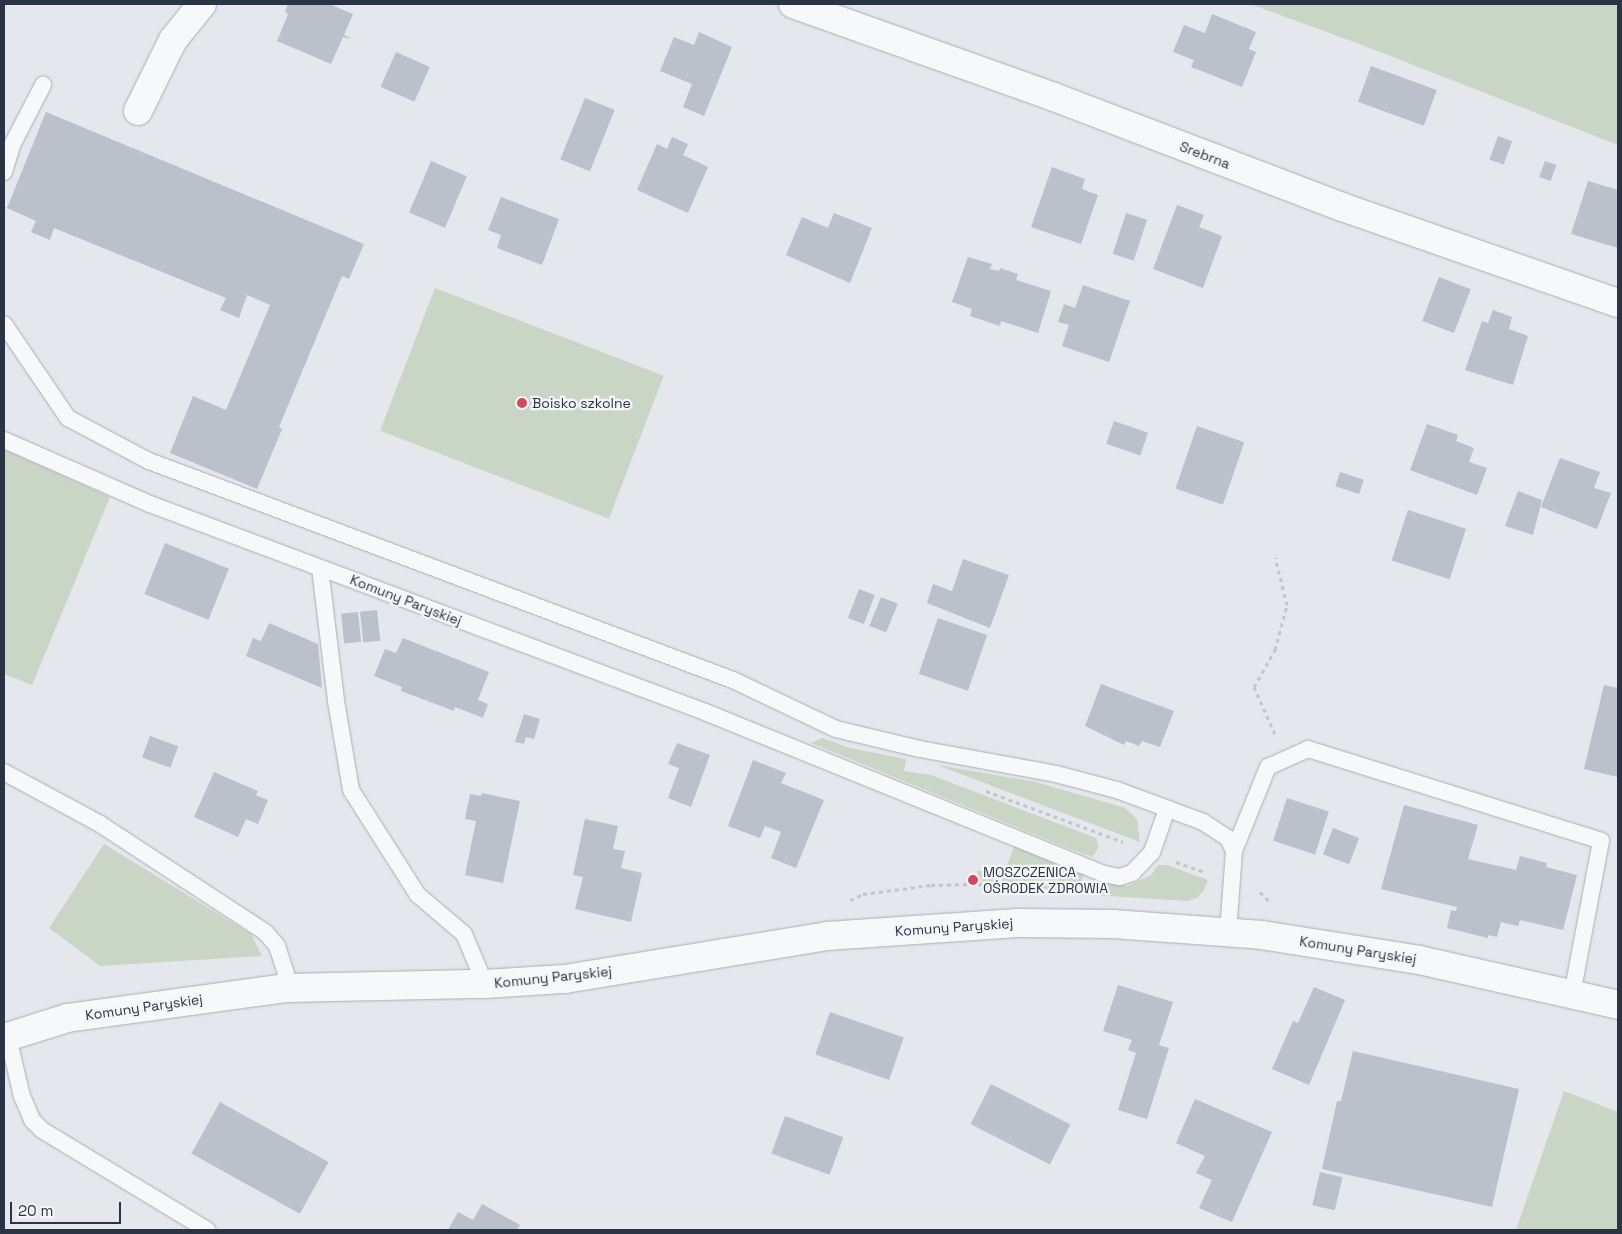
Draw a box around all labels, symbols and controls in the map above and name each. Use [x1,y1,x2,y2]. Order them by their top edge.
street label: Srebrna [1177,138,1233,172]
place label: Boisko szkolne [532,395,631,411]
marker: Boisko szkolne [516,397,528,409]
street label: Komuny Paryskiej [348,571,464,629]
place label: MOSZCZENICA OŚRODEK ZDROWIA [983,864,1108,896]
marker: MOSZCZENICA OŚRODEK ZDROWIA [967,874,979,886]
street label: Komuny Paryskiej [894,914,1014,940]
street label: Komuny Paryskiej [1298,932,1418,968]
street label: Komuny Paryskiej [493,962,613,992]
street label: Komuny Paryskiej [84,990,204,1024]
scale bar [12,1192,124,1224]
text: 20 m [18,1201,53,1220]

